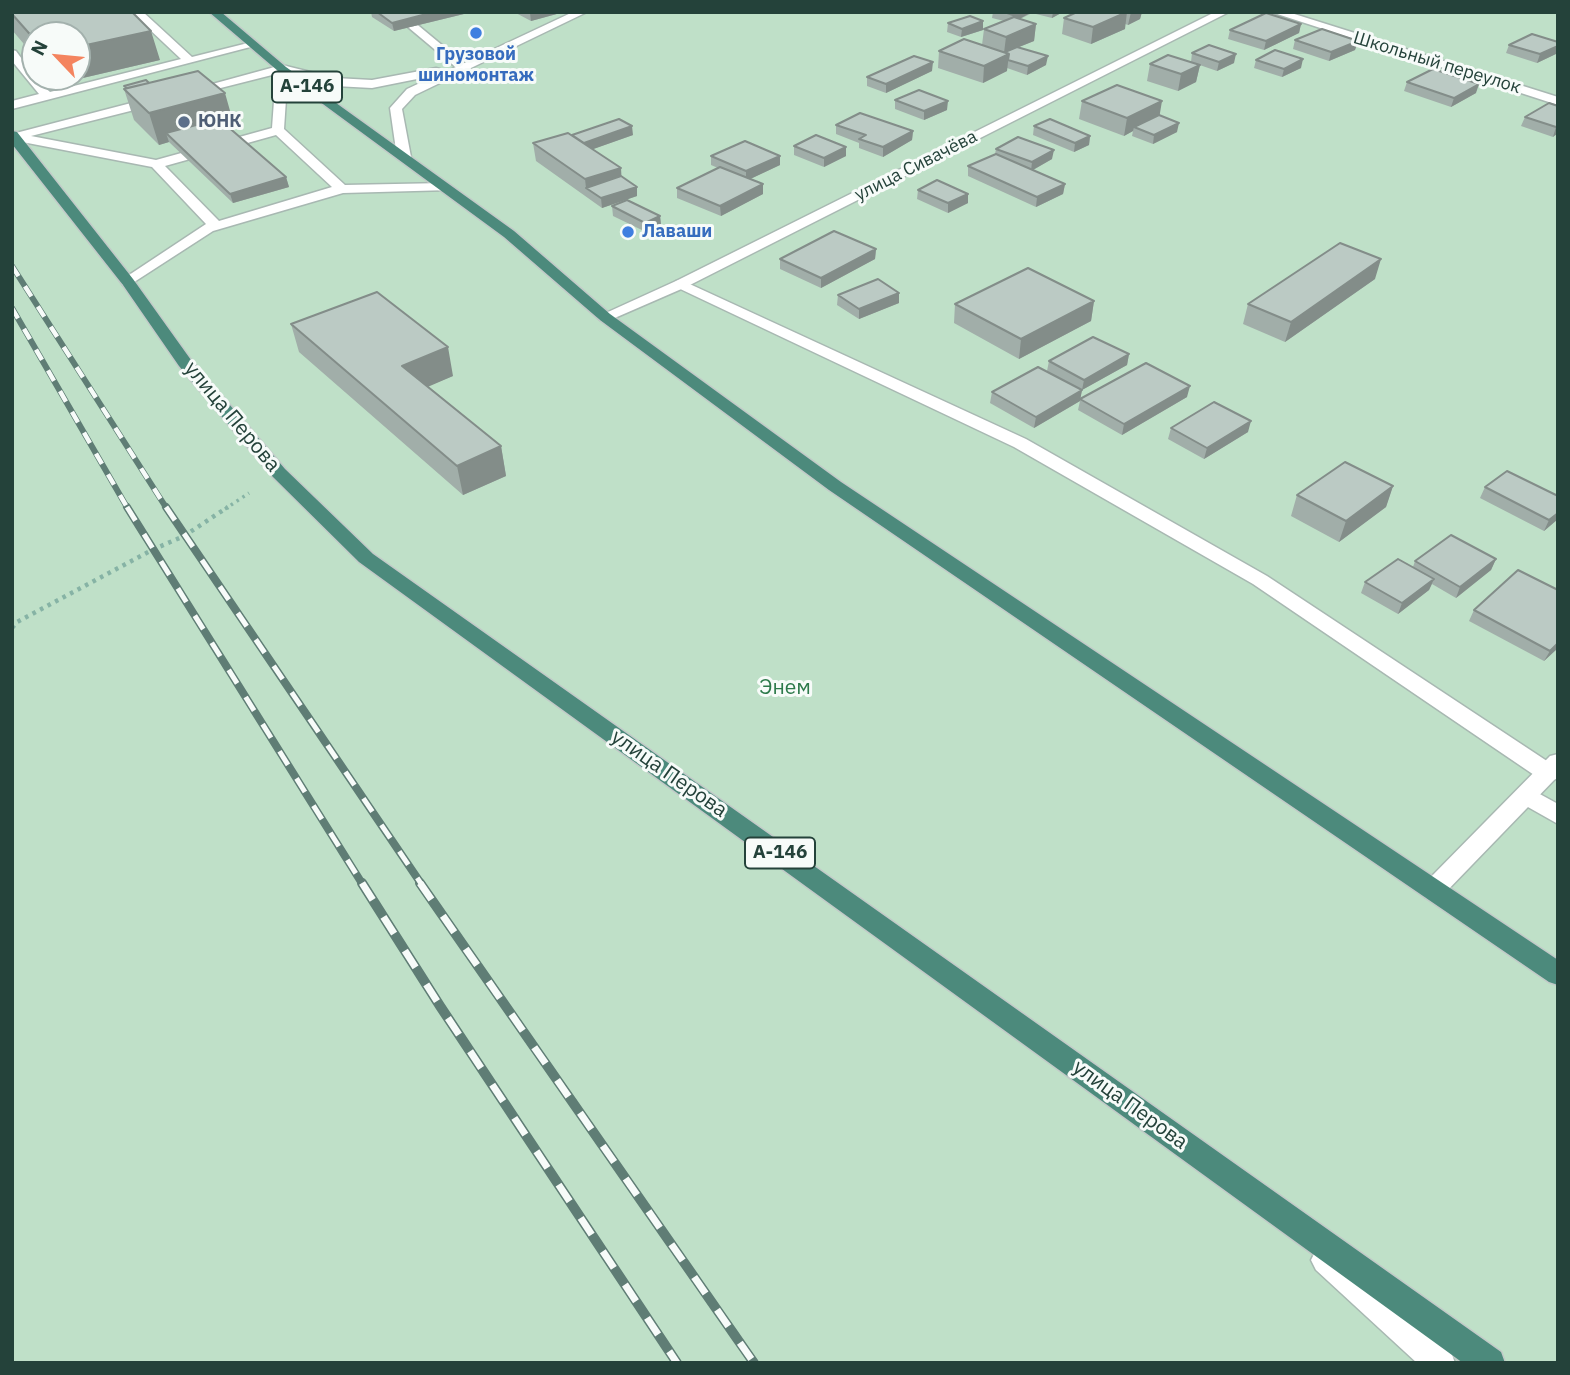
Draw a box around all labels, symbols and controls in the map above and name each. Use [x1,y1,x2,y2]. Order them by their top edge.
north arrow [21,21,91,91]
marker: Грузовой шиномонтаж [468,25,484,41]
street label: Школьный переулок [1351,27,1523,99]
text: N [25,36,53,59]
place label: Грузовой шиномонтаж [418,44,534,86]
road number: А-146 [272,72,342,102]
place label: ЮНК [198,111,241,133]
marker: ЮНК [176,114,192,130]
street label: улица Сивачёва [851,126,981,206]
place label: Лаваши [642,221,712,243]
marker: Лаваши [620,224,636,240]
street label: улица Перова [179,357,285,477]
park label: Энем [759,675,811,701]
street label: улица Перова [606,725,732,823]
road number: А-146 [745,838,815,868]
street label: улица Перова [1068,1055,1192,1155]

